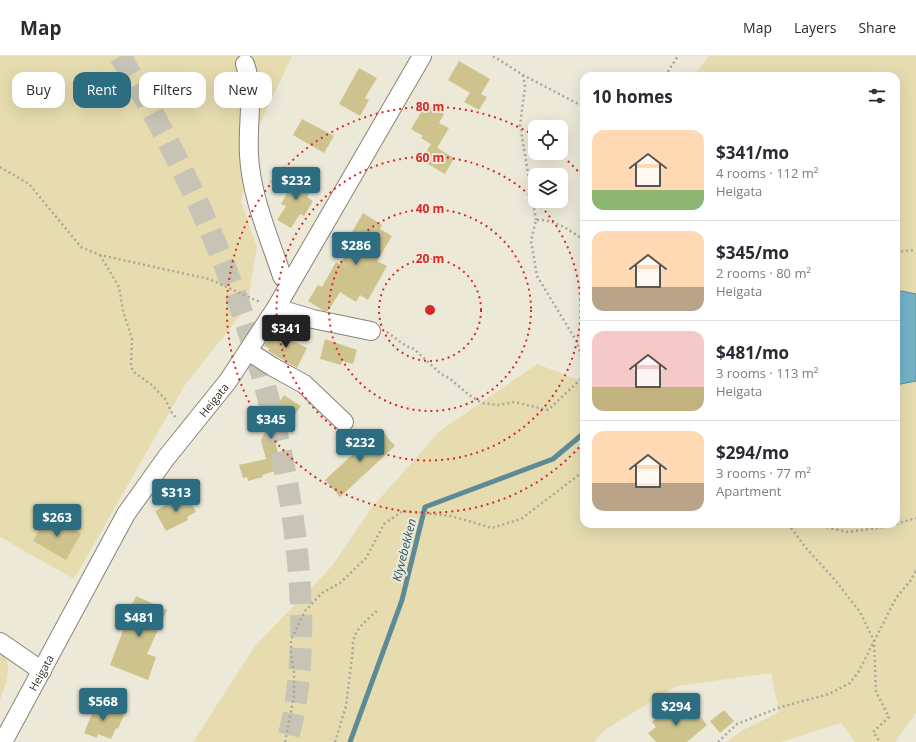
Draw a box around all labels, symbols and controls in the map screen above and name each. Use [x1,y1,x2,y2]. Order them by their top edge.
text: Map [20,15,61,41]
text: Map [743,18,772,37]
text: Layers [794,18,836,37]
text: Share [858,18,896,37]
chip: Buy [12,72,65,108]
chip: Rent [73,72,131,108]
chip: Filters [139,72,206,108]
chip: New [214,72,272,108]
text: 10 homes [592,85,673,108]
icon: filters [866,85,888,107]
text: 80 m [416,98,444,115]
map controls [528,120,568,208]
button: locate [528,120,568,160]
text: $341/mo [716,141,789,164]
icon: home [624,146,672,194]
text: 60 m [416,149,444,166]
text: 4 rooms · 112 m² [716,164,818,182]
pin: $232 [272,167,320,201]
button: layers [528,168,568,208]
text: $232 [281,171,311,189]
text: Heigata [716,182,762,200]
text: 40 m [416,200,444,217]
pin: $286 [332,232,380,266]
text: $286 [341,236,371,254]
text: $345/mo [716,241,789,264]
icon: home [624,247,672,295]
text: 20 m [416,250,444,267]
text: 2 rooms · 80 m² [716,264,811,282]
text: Heigata [716,282,762,300]
centre of rings [423,303,437,317]
pin: $341 [262,315,310,349]
text: $341 [271,319,301,337]
text: $481/mo [716,341,789,364]
icon: home [624,347,672,395]
text: 3 rooms · 113 m² [716,364,818,382]
street label: Heigata [195,380,231,419]
text: Heigata [716,382,762,400]
pin: $345 [247,406,295,440]
text: $345 [256,410,286,428]
pin: $232 [336,429,384,463]
text: $232 [345,433,375,451]
text: $294/mo [716,441,789,464]
icon: home [624,447,672,495]
text: 3 rooms · 77 m² [716,464,811,482]
pin: $313 [152,479,200,513]
text: Apartment [716,482,781,500]
text: $313 [161,483,191,501]
pin: $263 [33,504,81,538]
text: $263 [42,508,72,526]
water label: Klyvebekken [388,517,420,583]
pin: $481 [115,604,163,638]
text: $481 [124,608,154,626]
street label: Heigata [25,652,56,693]
pin: $568 [79,688,127,722]
text: $568 [88,692,118,710]
pin: $294 [652,693,700,727]
text: $294 [661,697,691,715]

